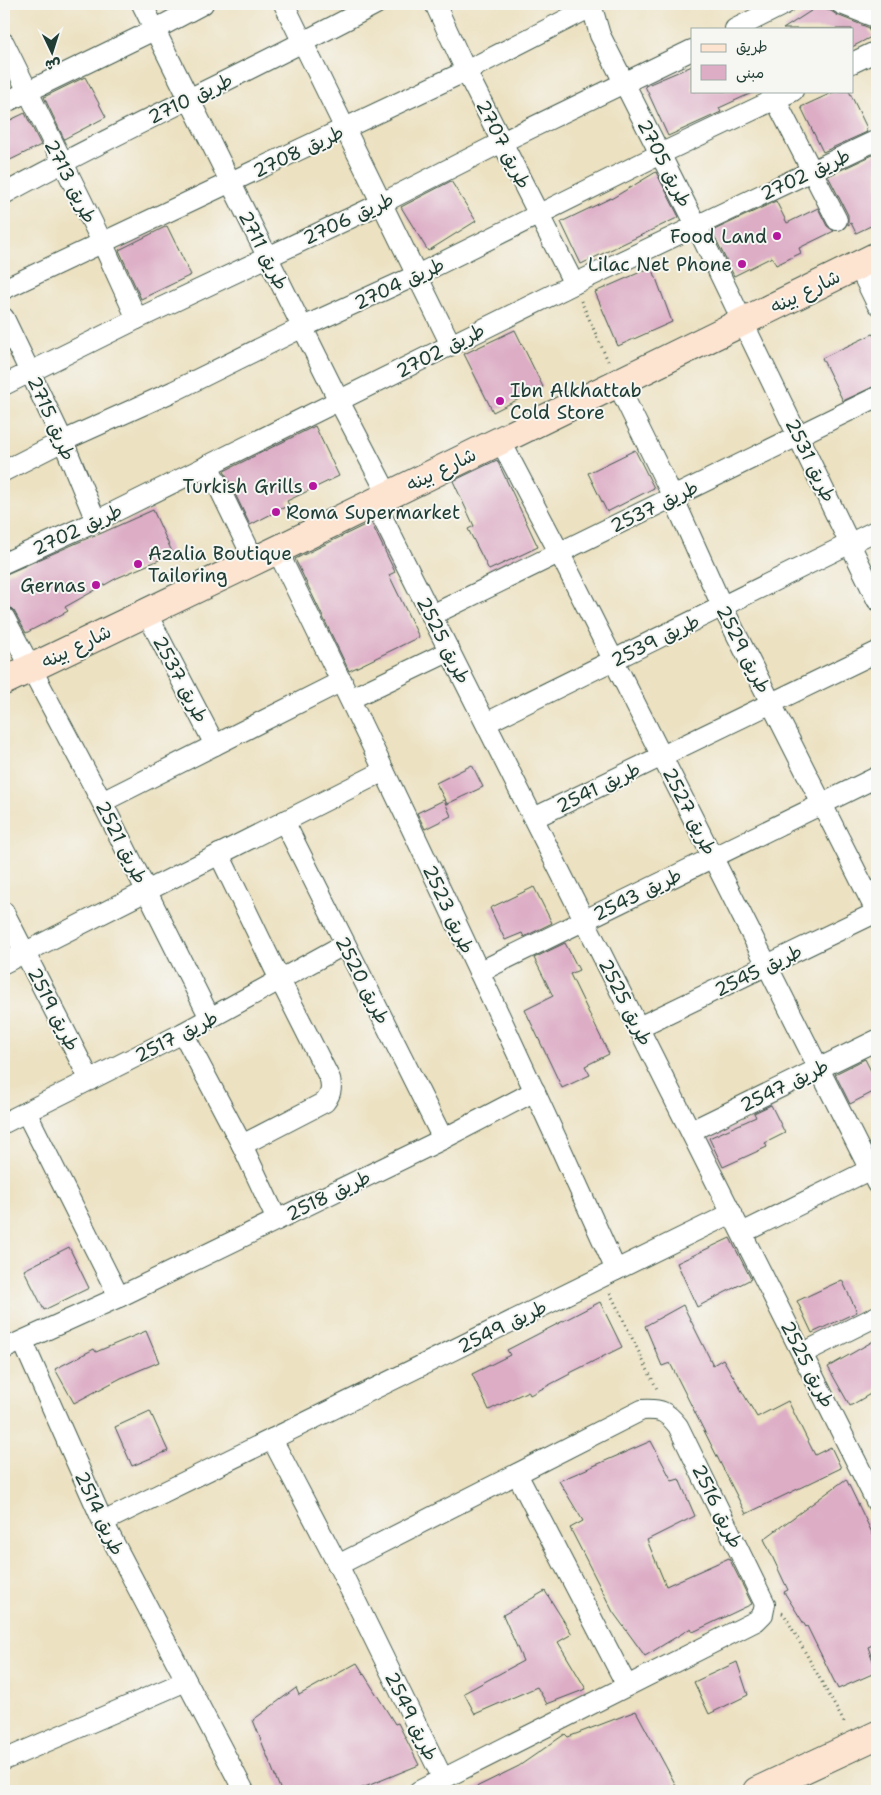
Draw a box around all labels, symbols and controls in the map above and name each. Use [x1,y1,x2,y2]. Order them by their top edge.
north arrow [28,28,78,78]
legend [691,28,854,92]
text: طريق [736,37,768,57]
text: ش [45,55,61,74]
text: مبنى [736,63,764,83]
street label: طريق 2710 [144,67,237,130]
street label: طريق 2707 [470,95,537,193]
street label: طريق 2705 [632,115,697,212]
street label: طريق 2708 [249,120,348,183]
street label: طريق 2713 [39,135,102,227]
street label: طريق 2702 [756,143,854,206]
street label: طريق 2706 [299,187,398,250]
street label: طريق 2711 [233,206,294,294]
place label: Food Land [670,224,767,249]
marker: Food Land [771,230,783,242]
street label: طريق 2704 [350,252,449,315]
place label: Lilac Net Phone [588,252,732,277]
marker: Lilac Net Phone [736,258,748,270]
street label: شارع بينه [766,264,845,320]
street label: طريق 2702 [391,317,489,384]
street label: طريق 2715 [22,372,81,464]
place label: Ibn Alkhattab Cold Store [510,378,642,425]
marker: Ibn Alkhattab Cold Store [494,395,506,407]
street label: طريق 2531 [780,414,842,506]
street label: شارع بينه [402,442,481,498]
place label: Turkish Grills [183,474,303,499]
street label: طريق 2537 [606,474,702,539]
marker: Turkish Grills [307,480,319,492]
street label: طريق 2702 [28,498,126,561]
place label: Roma Supermarket [286,500,460,525]
marker: Roma Supermarket [270,506,282,518]
place label: Azalia Boutique Tailoring [148,541,292,588]
marker: Azalia Boutique Tailoring [132,558,144,570]
place label: Gernas [20,573,86,598]
marker: Gernas [90,579,102,591]
street label: طريق 2525 [411,592,476,688]
street label: طريق 2529 [711,601,776,697]
street label: طريق 2539 [607,608,704,673]
street label: شارع بينه [37,619,116,675]
street label: طريق 2537 [147,631,214,727]
street label: طريق 2541 [552,756,645,819]
street label: طريق 2527 [657,763,722,859]
street label: طريق 2521 [90,796,153,888]
street label: طريق 2523 [417,861,480,958]
street label: طريق 2543 [589,862,686,927]
street label: طريق 2520 [330,932,395,1029]
street label: طريق 2545 [710,938,806,1002]
street label: طريق 2525 [593,954,658,1050]
street label: طريق 2519 [22,963,85,1055]
street label: طريق 2517 [130,1005,222,1068]
street label: طريق 2547 [736,1053,833,1118]
street label: طريق 2518 [282,1164,375,1227]
street label: طريق 2549 [453,1294,551,1359]
street label: طريق 2525 [775,1316,840,1412]
street label: طريق 2516 [686,1460,749,1552]
street label: طريق 2514 [69,1467,130,1560]
street label: طريق 2549 [379,1667,444,1765]

